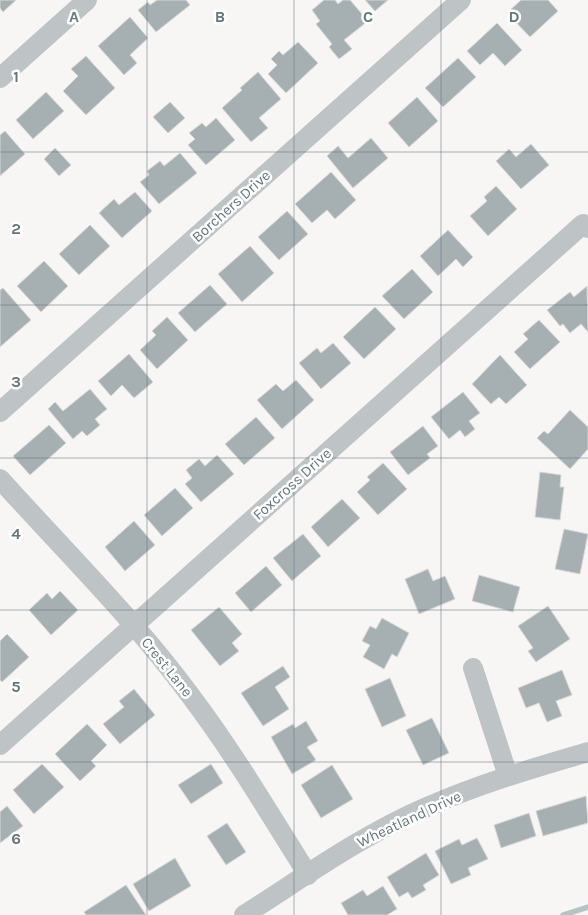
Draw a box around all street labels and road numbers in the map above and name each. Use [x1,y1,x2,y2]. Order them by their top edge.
street label: Borchers Drive [188,166,274,246]
street label: Foxcross Drive [249,444,335,524]
street label: Crest Lane [138,634,196,700]
street label: Wheatland Drive [354,787,464,851]

